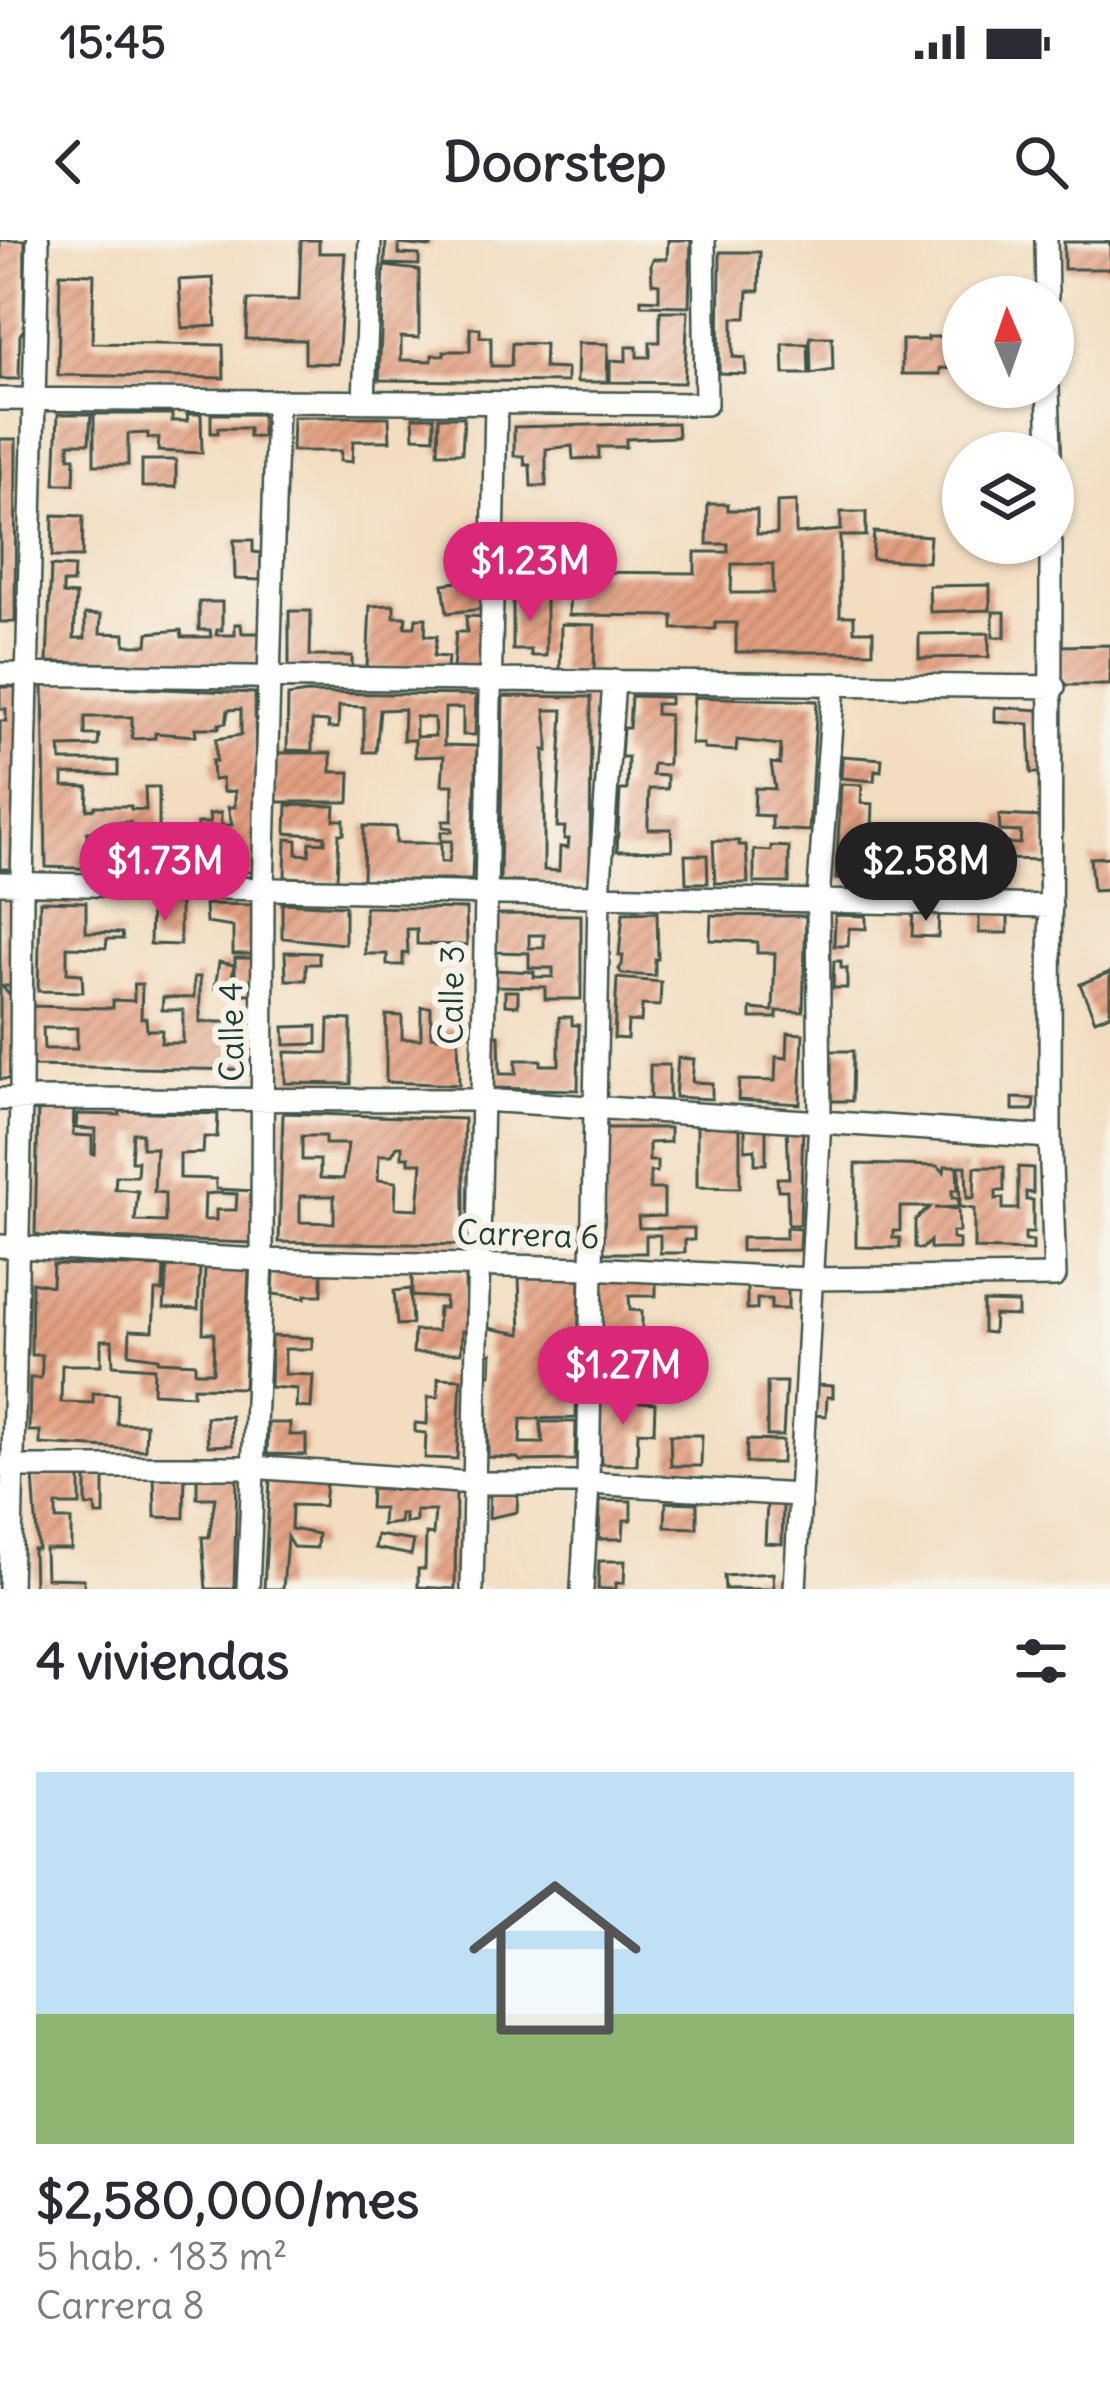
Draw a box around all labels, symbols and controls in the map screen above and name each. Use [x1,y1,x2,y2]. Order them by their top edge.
text: 15:45 [60,14,166,70]
text: Doorstep [443,128,667,196]
icon: back [36,129,102,195]
icon: search [1008,129,1074,195]
north arrow [942,276,1074,408]
map controls [942,276,1074,564]
button: layers [942,432,1074,564]
pin: $1.23M [432,522,628,624]
text: $1.23M [470,536,590,585]
pin: $1.73M [67,822,263,924]
pin: $2.58M [828,822,1024,924]
text: $1.73M [106,836,224,885]
text: $2.58M [862,836,990,885]
street label: Calle 3 [429,945,473,1045]
street label: Calle 4 [209,982,253,1082]
street label: Carrera 6 [456,1211,600,1257]
pin: $1.27M [525,1326,721,1428]
text: $1.27M [565,1340,681,1389]
icon: filters [1008,1628,1074,1694]
text: 4 viviendas [36,1629,289,1693]
icon: home [447,1850,663,2066]
text: $2,580,000/mes [36,2168,419,2232]
text: 5 hab. · 183 m² [36,2232,287,2281]
text: Carrera 8 [36,2281,205,2330]

